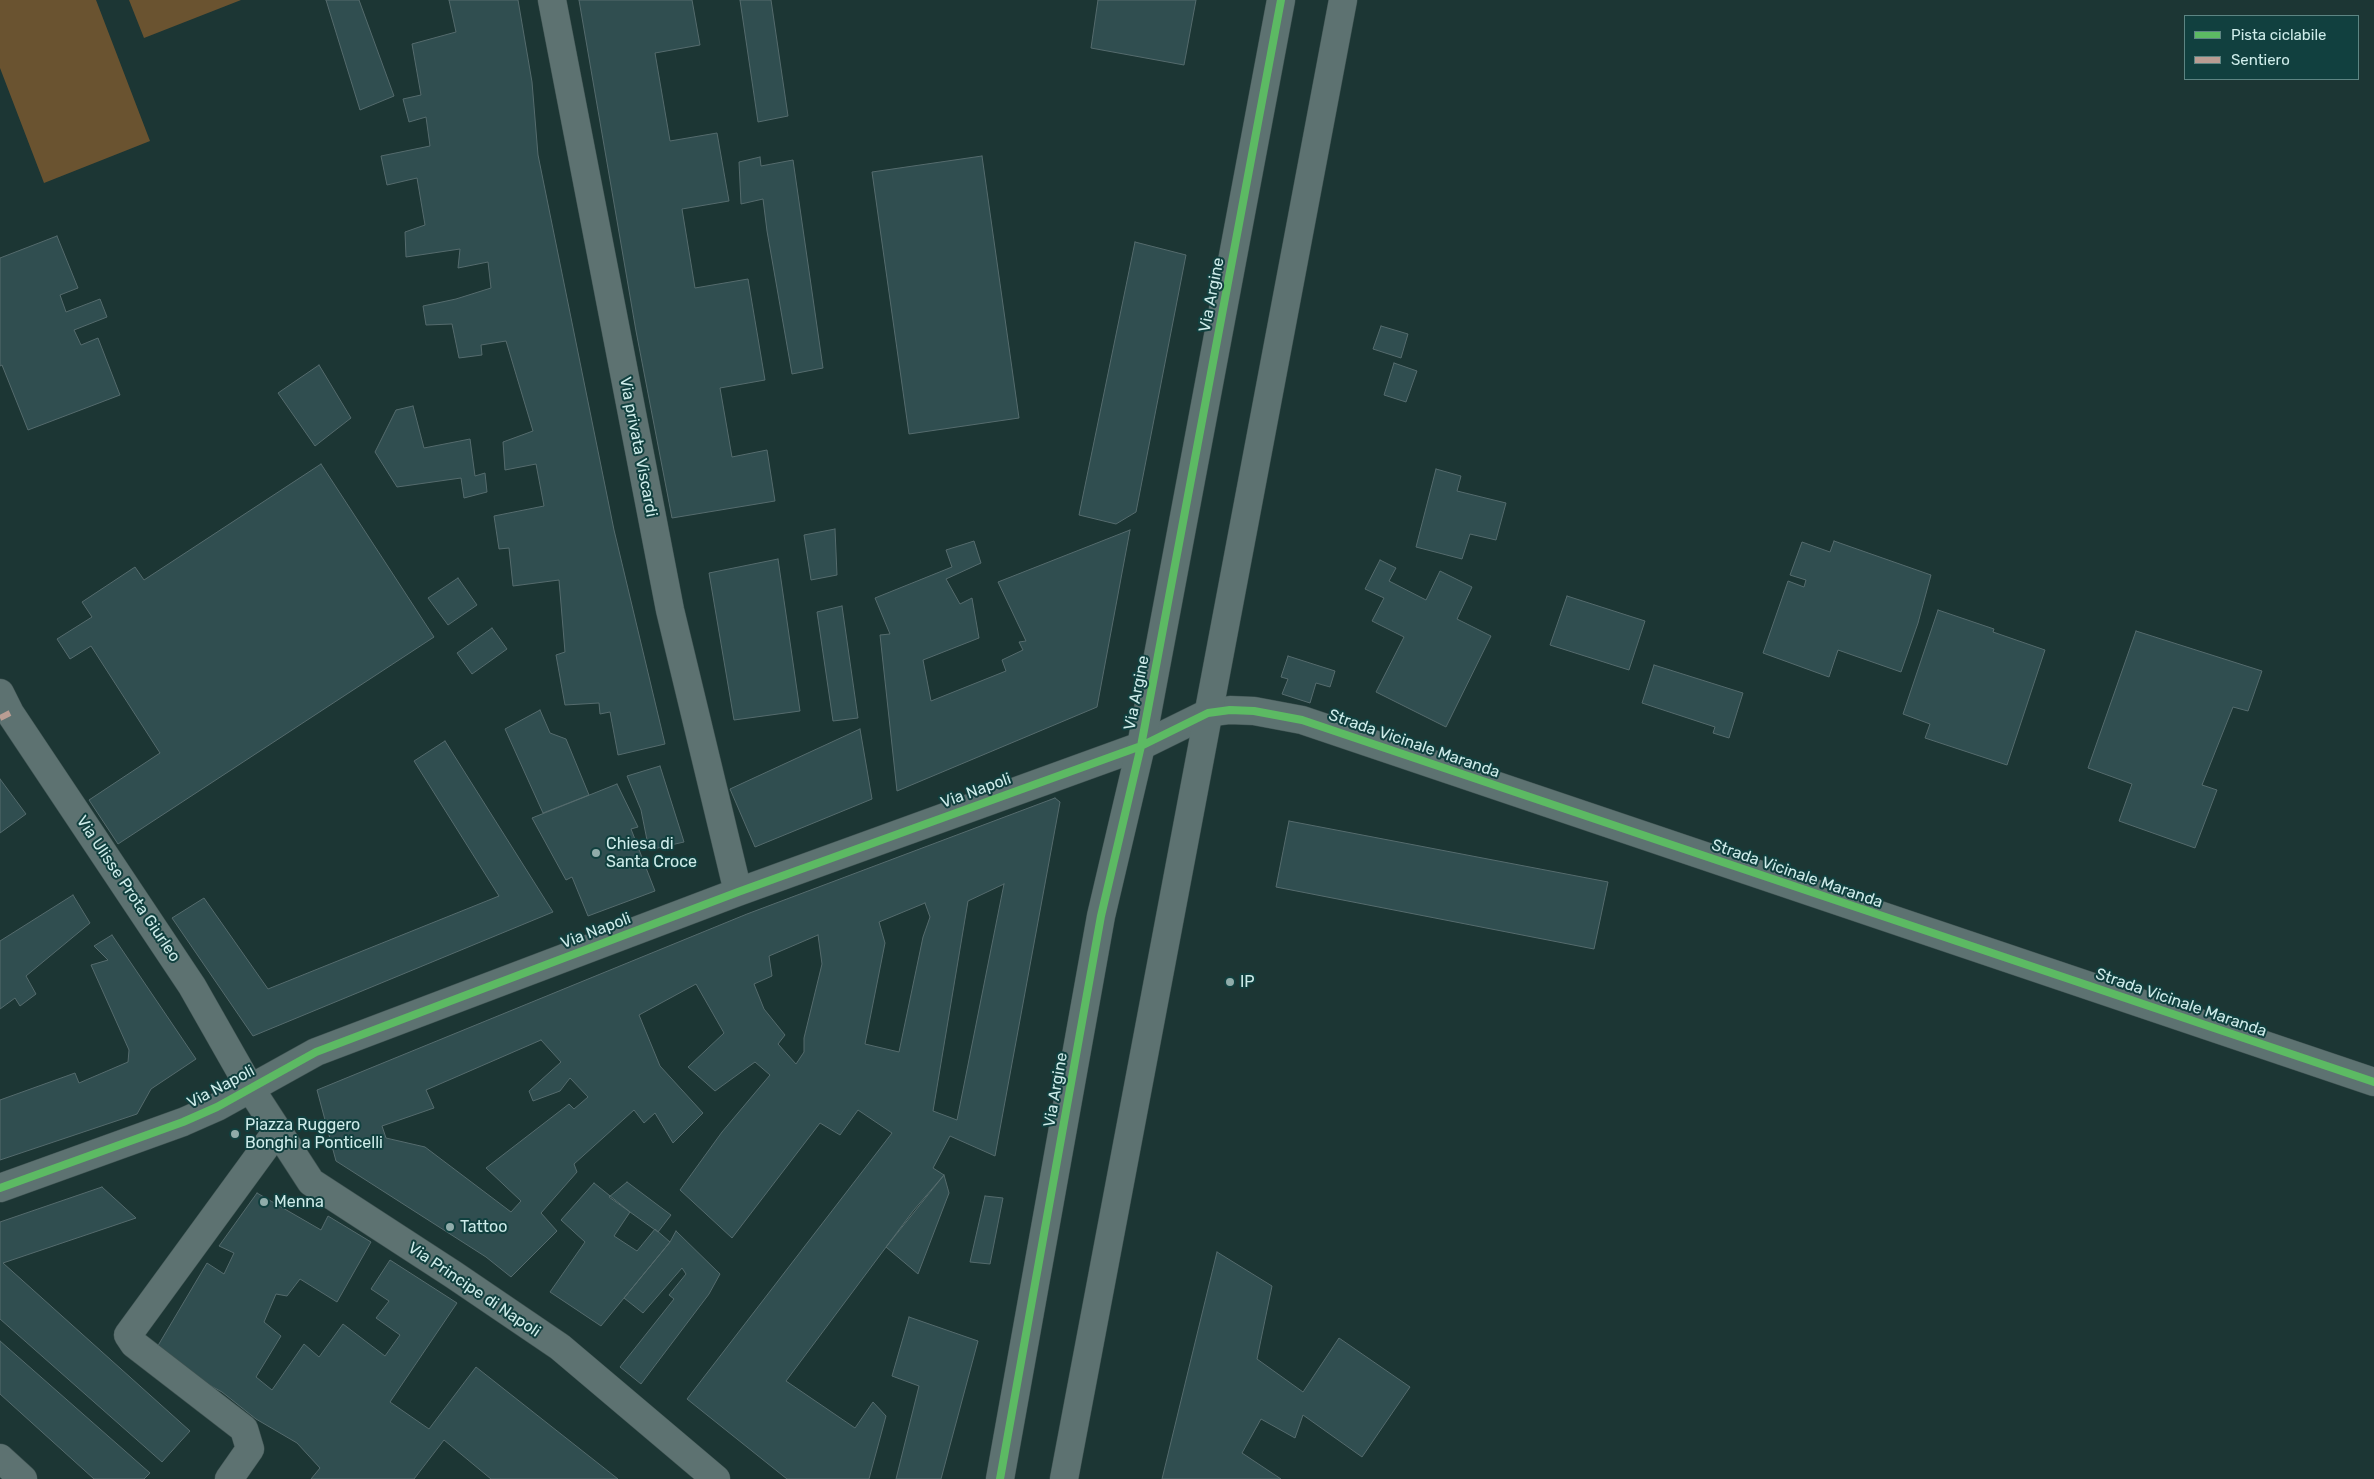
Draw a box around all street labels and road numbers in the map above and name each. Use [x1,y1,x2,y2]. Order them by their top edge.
street label: Via Argine [1195,256,1229,334]
street label: Via privata Viscardi [615,375,661,519]
street label: Via Argine [1120,654,1154,732]
street label: Strada Vicinale Maranda [1326,706,1502,782]
street label: Via Napoli [938,769,1014,813]
street label: Via Ulisse Prota Giurleo [72,812,184,966]
street label: Strada Vicinale Maranda [1709,836,1885,912]
street label: Via Napoli [558,909,634,953]
street label: Strada Vicinale Maranda [2093,965,2269,1041]
street label: Via Argine [1040,1051,1072,1129]
street label: Via Napoli [184,1061,258,1113]
street label: Via Principe di Napoli [404,1238,544,1342]

